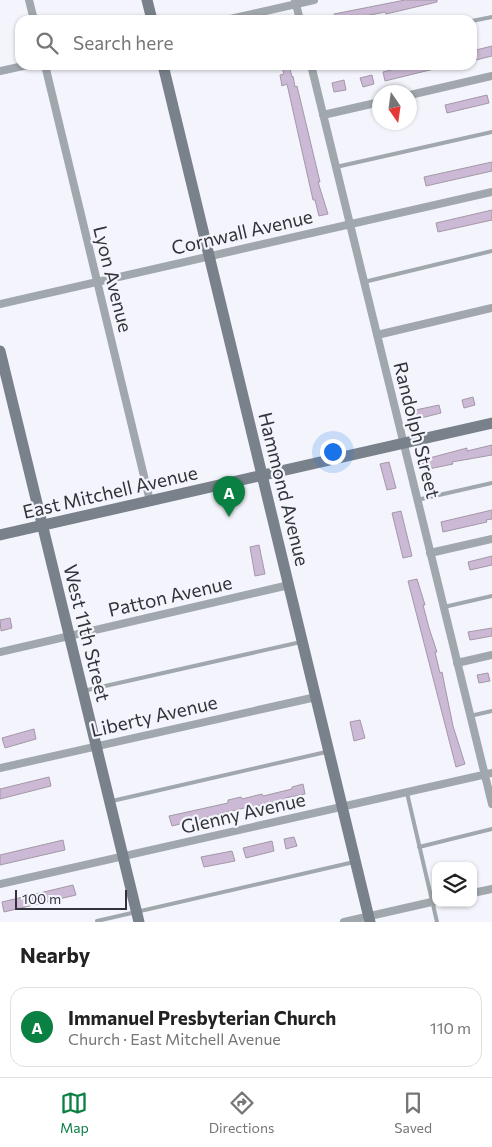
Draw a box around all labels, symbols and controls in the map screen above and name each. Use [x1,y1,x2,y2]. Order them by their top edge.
search box [15,15,477,70]
icon: search [33,29,61,57]
text: Search here [73,31,173,54]
north arrow [372,85,417,130]
street label: Cornwall Avenue [169,204,315,259]
street label: Lyon Avenue [89,223,138,335]
street label: Randolph Street [389,359,446,501]
street label: Hammond Avenue [254,410,315,568]
your location [320,439,346,465]
street label: East Mitchell Avenue [20,460,200,523]
pin: A [213,476,245,517]
street label: West 11th Street [59,562,116,704]
street label: Patton Avenue [106,570,234,621]
street label: Liberty Avenue [88,690,219,741]
street label: Glenny Avenue [178,787,307,838]
map controls [432,862,477,907]
button: layers [432,862,477,907]
scale bar [15,887,128,910]
text: 100 m [22,890,61,907]
text: Nearby [20,942,90,967]
text: Immanuel Presbyterian Church [68,1006,336,1029]
text: A [31,1018,43,1037]
text: 110 m [430,1018,471,1037]
text: Church · East Mitchell Avenue [68,1029,281,1048]
tab: Map [60,1089,89,1136]
tab: Directions [209,1089,274,1136]
tab: Saved [394,1089,432,1136]

